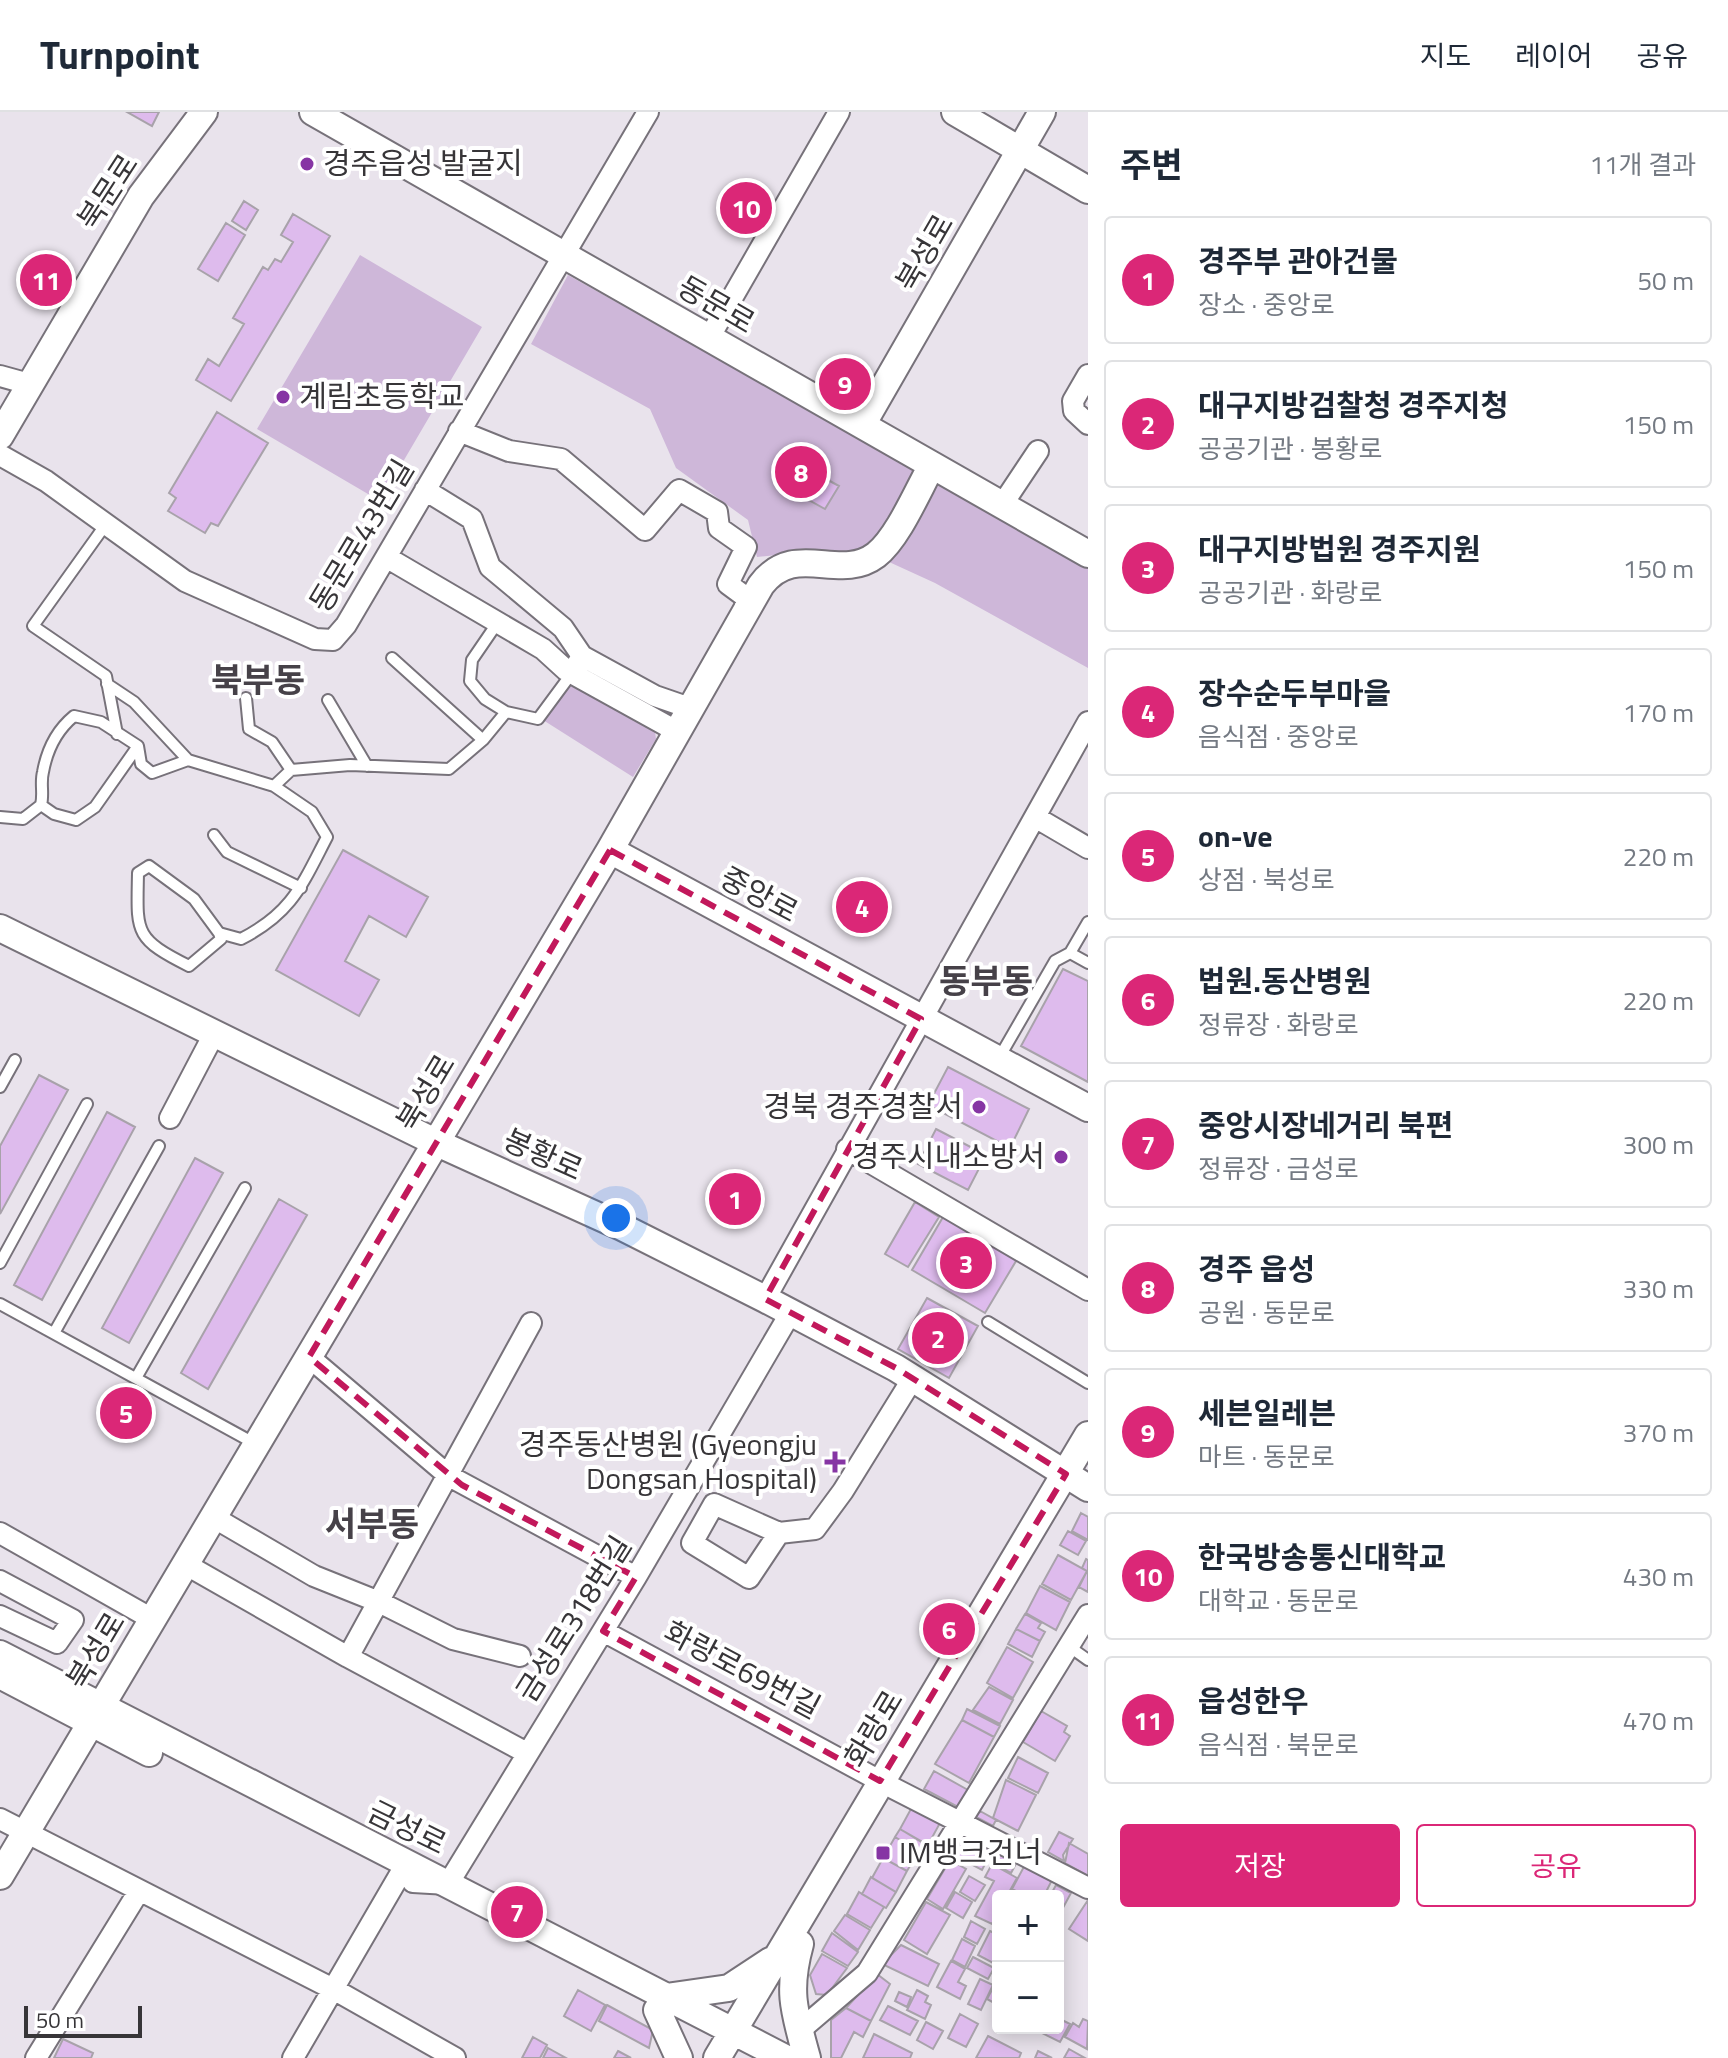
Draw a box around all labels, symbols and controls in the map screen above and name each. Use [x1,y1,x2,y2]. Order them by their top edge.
text: Turnpoint [40,26,200,84]
text: 지도 [1420,34,1471,77]
text: 레이어 [1515,34,1592,77]
text: 공유 [1636,34,1688,77]
text: 주변 [1120,138,1183,190]
place label: 경주읍성 발굴지 [323,140,523,186]
street label: 북문로 [65,144,149,239]
text: 11개 결과 [1589,145,1696,184]
marker: 경주읍성 발굴지 [298,155,316,173]
pin: 10 [720,178,772,238]
street label: 북성로 [884,205,965,300]
text: 경주부 관아건물 [1198,238,1398,284]
pin: 11 [20,250,72,310]
text: 1 [1141,261,1155,300]
text: 50 m [1637,261,1694,300]
street label: 동문로 [669,264,764,345]
text: 장소 · 중앙로 [1198,285,1335,324]
pin: 9 [819,354,871,414]
place label: 계림초등학교 [299,373,465,419]
text: 대구지방검찰청 경주지청 [1198,382,1508,428]
marker: 계림초등학교 [274,388,292,406]
text: 2 [1141,405,1155,444]
text: 150 m [1623,405,1694,444]
text: 공공기관 · 봉황로 [1198,429,1383,468]
pin: 8 [775,442,827,502]
street label: 동문로43번길 [297,450,425,621]
text: 대구지방법원 경주지원 [1198,526,1481,572]
text: 3 [1141,549,1155,588]
text: 150 m [1623,549,1694,588]
text: 공공기관 · 화랑로 [1198,573,1383,612]
district label: 북부동 [211,653,305,705]
text: 장수순두부마을 [1198,670,1391,716]
text: 4 [1141,693,1155,732]
text: 170 m [1623,693,1694,732]
text: 음식점 · 중앙로 [1198,717,1359,756]
text: on-ve [1198,813,1273,859]
text: 5 [1141,837,1155,876]
text: 220 m [1623,837,1694,876]
street label: 중앙로 [712,854,807,934]
text: 상점 · 북성로 [1198,860,1335,899]
pin: 4 [836,877,888,937]
district label: 동부동 [939,954,1033,1006]
text: 법원.동산병원 [1198,958,1371,1004]
text: 6 [1141,981,1155,1020]
text: 220 m [1623,981,1694,1020]
text: 정류장 · 화랑로 [1198,1005,1359,1044]
street label: 북성로 [384,1045,466,1140]
place label: 경북 경주경찰서 [763,1083,963,1129]
marker: 경북 경주경찰서 [970,1098,988,1116]
text: 중앙시장네거리 북편 [1198,1102,1453,1148]
street label: 봉황로 [496,1116,591,1192]
text: 7 [1141,1125,1155,1164]
text: 300 m [1623,1125,1694,1164]
place label: 경주시내소방서 [852,1133,1045,1179]
marker: 경주시내소방서 [1052,1148,1070,1166]
text: 정류장 · 금성로 [1198,1149,1359,1188]
pin: 1 [709,1169,761,1229]
your location [596,1198,636,1238]
pin: 3 [940,1233,992,1293]
text: 경주 읍성 [1198,1246,1315,1292]
text: 8 [1141,1269,1155,1308]
text: 330 m [1623,1269,1694,1308]
text: 공원 · 동문로 [1198,1293,1335,1332]
pin: 2 [912,1308,964,1368]
pin: 5 [100,1383,152,1443]
text: 세븐일레븐 [1198,1390,1336,1436]
text: 9 [1141,1413,1155,1452]
text: 370 m [1623,1413,1694,1452]
place label: 경주동산병원 (Gyeongju Dongsan Hospital) [519,1421,817,1501]
text: 마트 · 동문로 [1198,1437,1335,1476]
marker: 경주동산병원 (Gyeongju Dongsan Hospital) [824,1451,846,1473]
district label: 서부동 [325,1497,419,1549]
street label: 금성로318번길 [504,1526,643,1711]
text: 한국방송통신대학교 [1198,1534,1446,1580]
text: 10 [1133,1557,1163,1596]
text: 430 m [1623,1557,1694,1596]
text: 대학교 · 동문로 [1198,1581,1359,1620]
pin: 6 [923,1599,975,1659]
street label: 북성로 [54,1603,136,1698]
street label: 화랑로69번길 [656,1609,829,1730]
text: 읍성한우 [1198,1678,1308,1724]
street label: 화랑로 [832,1681,914,1776]
text: 11 [1133,1701,1163,1740]
text: 470 m [1623,1701,1694,1740]
text: 음식점 · 북문로 [1198,1725,1359,1764]
street label: 금성로 [360,1788,455,1866]
button: 저장 [1120,1824,1400,1907]
button: 공유 [1416,1824,1696,1907]
place label: IM뱅크건너 [899,1829,1042,1875]
marker: IM뱅크건너 [874,1844,892,1862]
pin: 7 [491,1882,543,1942]
map controls [992,1890,1064,2034]
button: + [992,1890,1064,1962]
button: − [992,1962,1064,2034]
scale bar [24,2002,142,2038]
text: 50 m [36,2003,84,2037]

